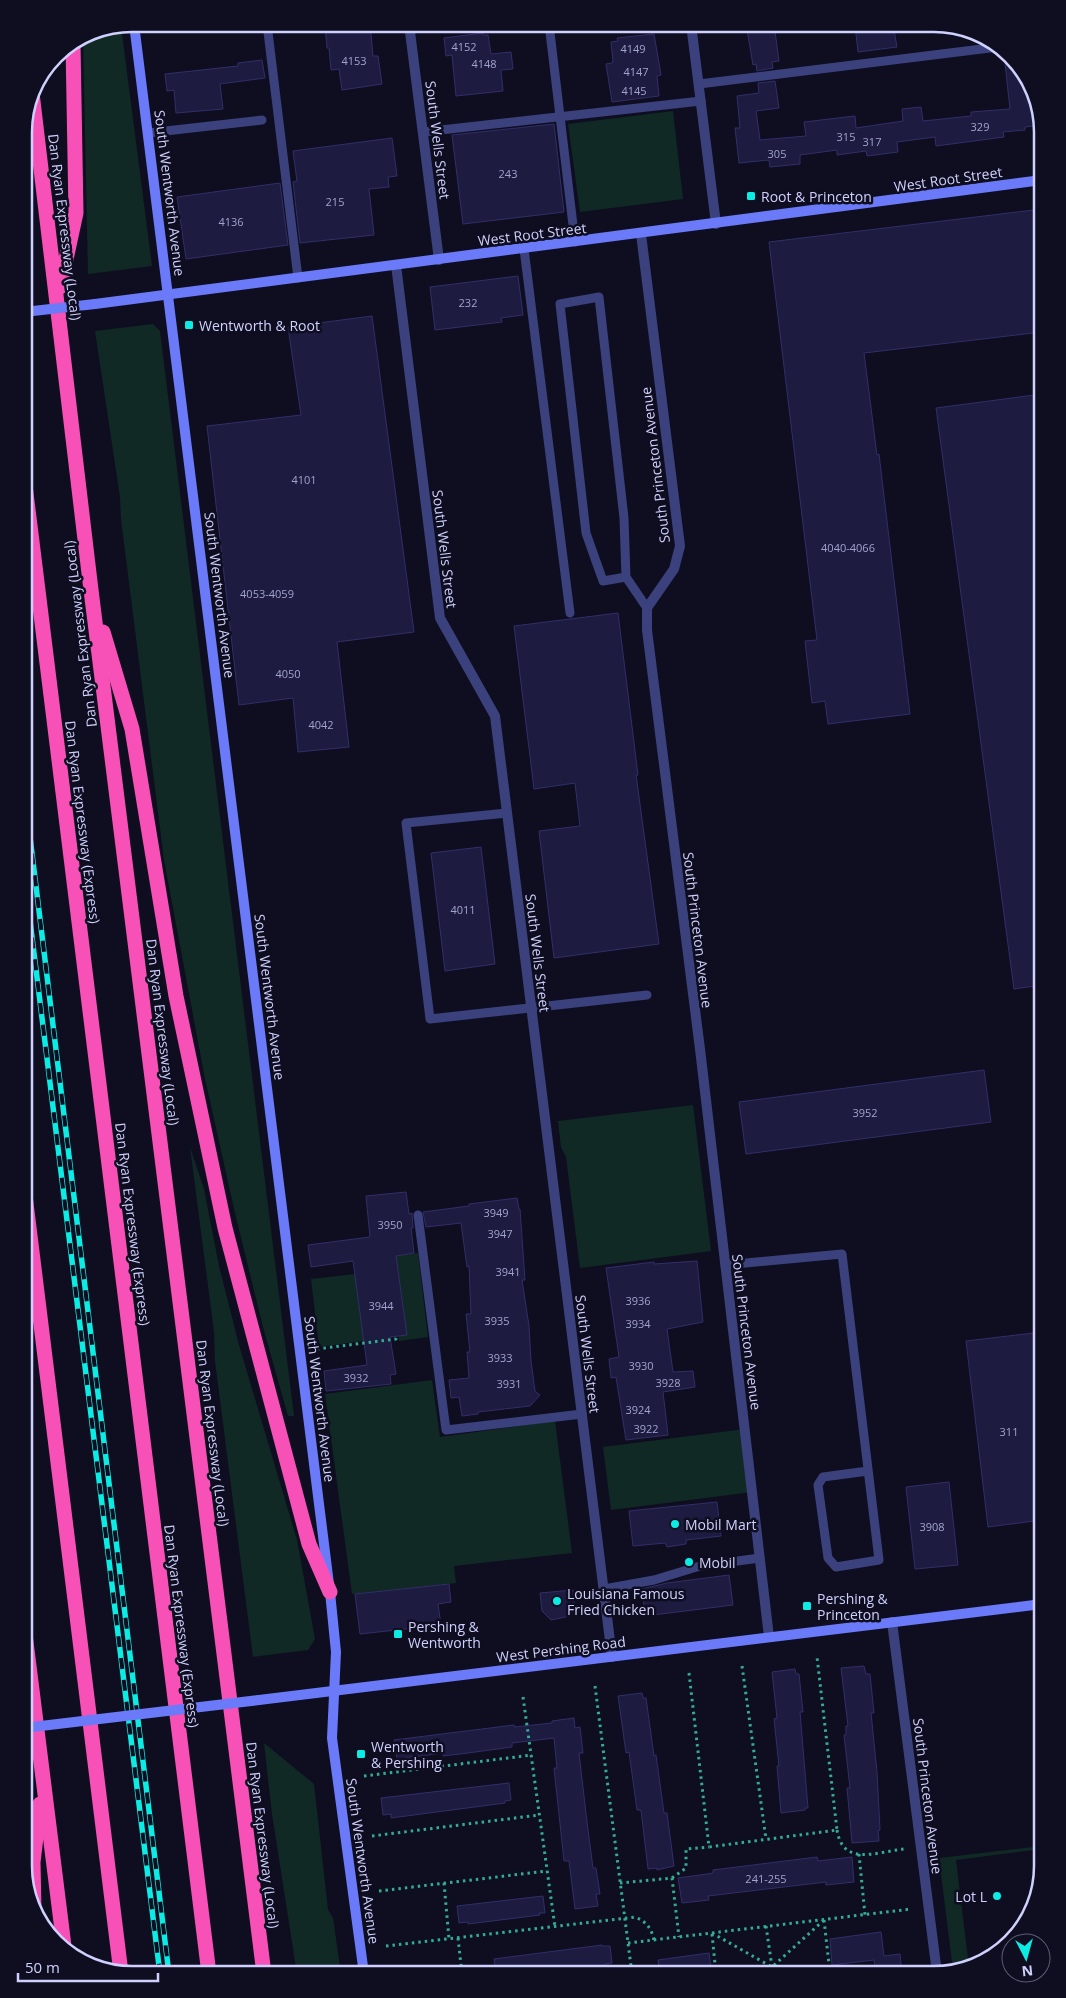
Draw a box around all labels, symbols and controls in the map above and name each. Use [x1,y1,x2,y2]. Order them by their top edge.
house number: 4152 [451,39,477,54]
house number: 4149 [620,41,646,56]
house number: 4153 [341,53,367,68]
house number: 4148 [471,56,497,71]
house number: 4147 [623,64,649,79]
street label: South Wells Street [421,80,455,200]
house number: 4145 [621,83,647,98]
street label: South Wentworth Avenue [150,109,190,277]
house number: 329 [971,119,989,134]
house number: 315 [837,129,855,144]
street label: Dan Ryan Expressway (Local) [44,133,86,321]
house number: 317 [863,134,881,149]
house number: 305 [768,146,786,161]
street label: West Root Street [893,162,1003,196]
house number: 243 [499,166,517,181]
place label: Root & Princeton [761,187,872,206]
marker: Root & Princeton [745,190,757,202]
house number: 215 [326,194,344,209]
house number: 4136 [218,214,244,229]
street label: West Root Street [477,218,587,250]
house number: 232 [459,295,477,310]
place label: Wentworth & Root [199,316,320,335]
marker: Wentworth & Root [183,319,195,331]
street label: South Princeton Avenue [636,386,674,544]
house number: 4101 [291,472,317,487]
street label: South Wells Street [428,489,462,609]
street label: South Wentworth Avenue [200,511,240,679]
street label: Dan Ryan Expressway (Local) [59,540,101,728]
house number: 4040-4066 [821,540,875,555]
house number: 4053-4059 [240,586,294,601]
house number: 4050 [275,666,301,681]
house number: 4042 [308,717,334,732]
street label: Dan Ryan Expressway (Express) [61,719,105,925]
street label: South Princeton Avenue [679,851,717,1009]
street label: South Wells Street [521,893,555,1013]
house number: 4011 [450,902,476,917]
street label: South Wentworth Avenue [250,913,290,1081]
street label: Dan Ryan Expressway (Local) [142,938,184,1126]
house number: 3952 [852,1105,878,1120]
street label: Dan Ryan Expressway (Express) [111,1121,155,1327]
house number: 3949 [483,1205,509,1220]
house number: 3950 [377,1217,403,1232]
house number: 3947 [487,1226,513,1241]
street label: South Princeton Avenue [728,1253,766,1411]
house number: 3941 [495,1264,521,1279]
house number: 3936 [625,1293,651,1308]
street label: South Wells Street [571,1294,605,1414]
house number: 3944 [368,1298,394,1313]
house number: 3935 [484,1313,510,1328]
street label: South Wentworth Avenue [300,1315,340,1483]
house number: 3934 [625,1316,651,1331]
street label: Dan Ryan Expressway (Local) [192,1339,234,1527]
house number: 3933 [487,1350,513,1365]
house number: 3930 [628,1358,654,1373]
house number: 3932 [343,1370,369,1385]
house number: 3928 [655,1375,681,1390]
house number: 3931 [496,1376,522,1391]
house number: 3924 [625,1402,651,1417]
house number: 3922 [633,1421,659,1436]
house number: 311 [1000,1424,1018,1439]
place label: Mobil Mart [685,1515,756,1534]
marker: Mobil Mart [669,1518,681,1530]
house number: 3908 [919,1519,945,1534]
street label: Dan Ryan Expressway (Express) [160,1523,204,1729]
place label: Mobil [699,1553,736,1572]
marker: Mobil [683,1556,695,1568]
place label: Louisiana Famous Fried Chicken [567,1584,685,1619]
place label: Pershing & Princeton [817,1589,889,1624]
marker: Louisiana Famous Fried Chicken [551,1595,563,1607]
marker: Pershing & Princeton [801,1600,813,1612]
place label: Pershing & Wentworth [408,1617,481,1652]
marker: Pershing & Wentworth [392,1628,404,1640]
street label: West Pershing Road [495,1632,627,1666]
street label: South Princeton Avenue [909,1717,947,1875]
place label: Wentworth & Pershing [371,1737,444,1772]
street label: Dan Ryan Expressway (Local) [242,1741,284,1929]
marker: Wentworth & Pershing [355,1748,367,1760]
street label: South Wentworth Avenue [342,1777,384,1945]
house number: 241-255 [745,1871,787,1886]
place label: Lot L [955,1887,987,1906]
marker: Lot L [991,1890,1003,1902]
north arrow [1001,1933,1051,1983]
scale bar [18,1950,158,1982]
text: 50 m [25,1957,60,1977]
text: N [1021,1961,1034,1981]

